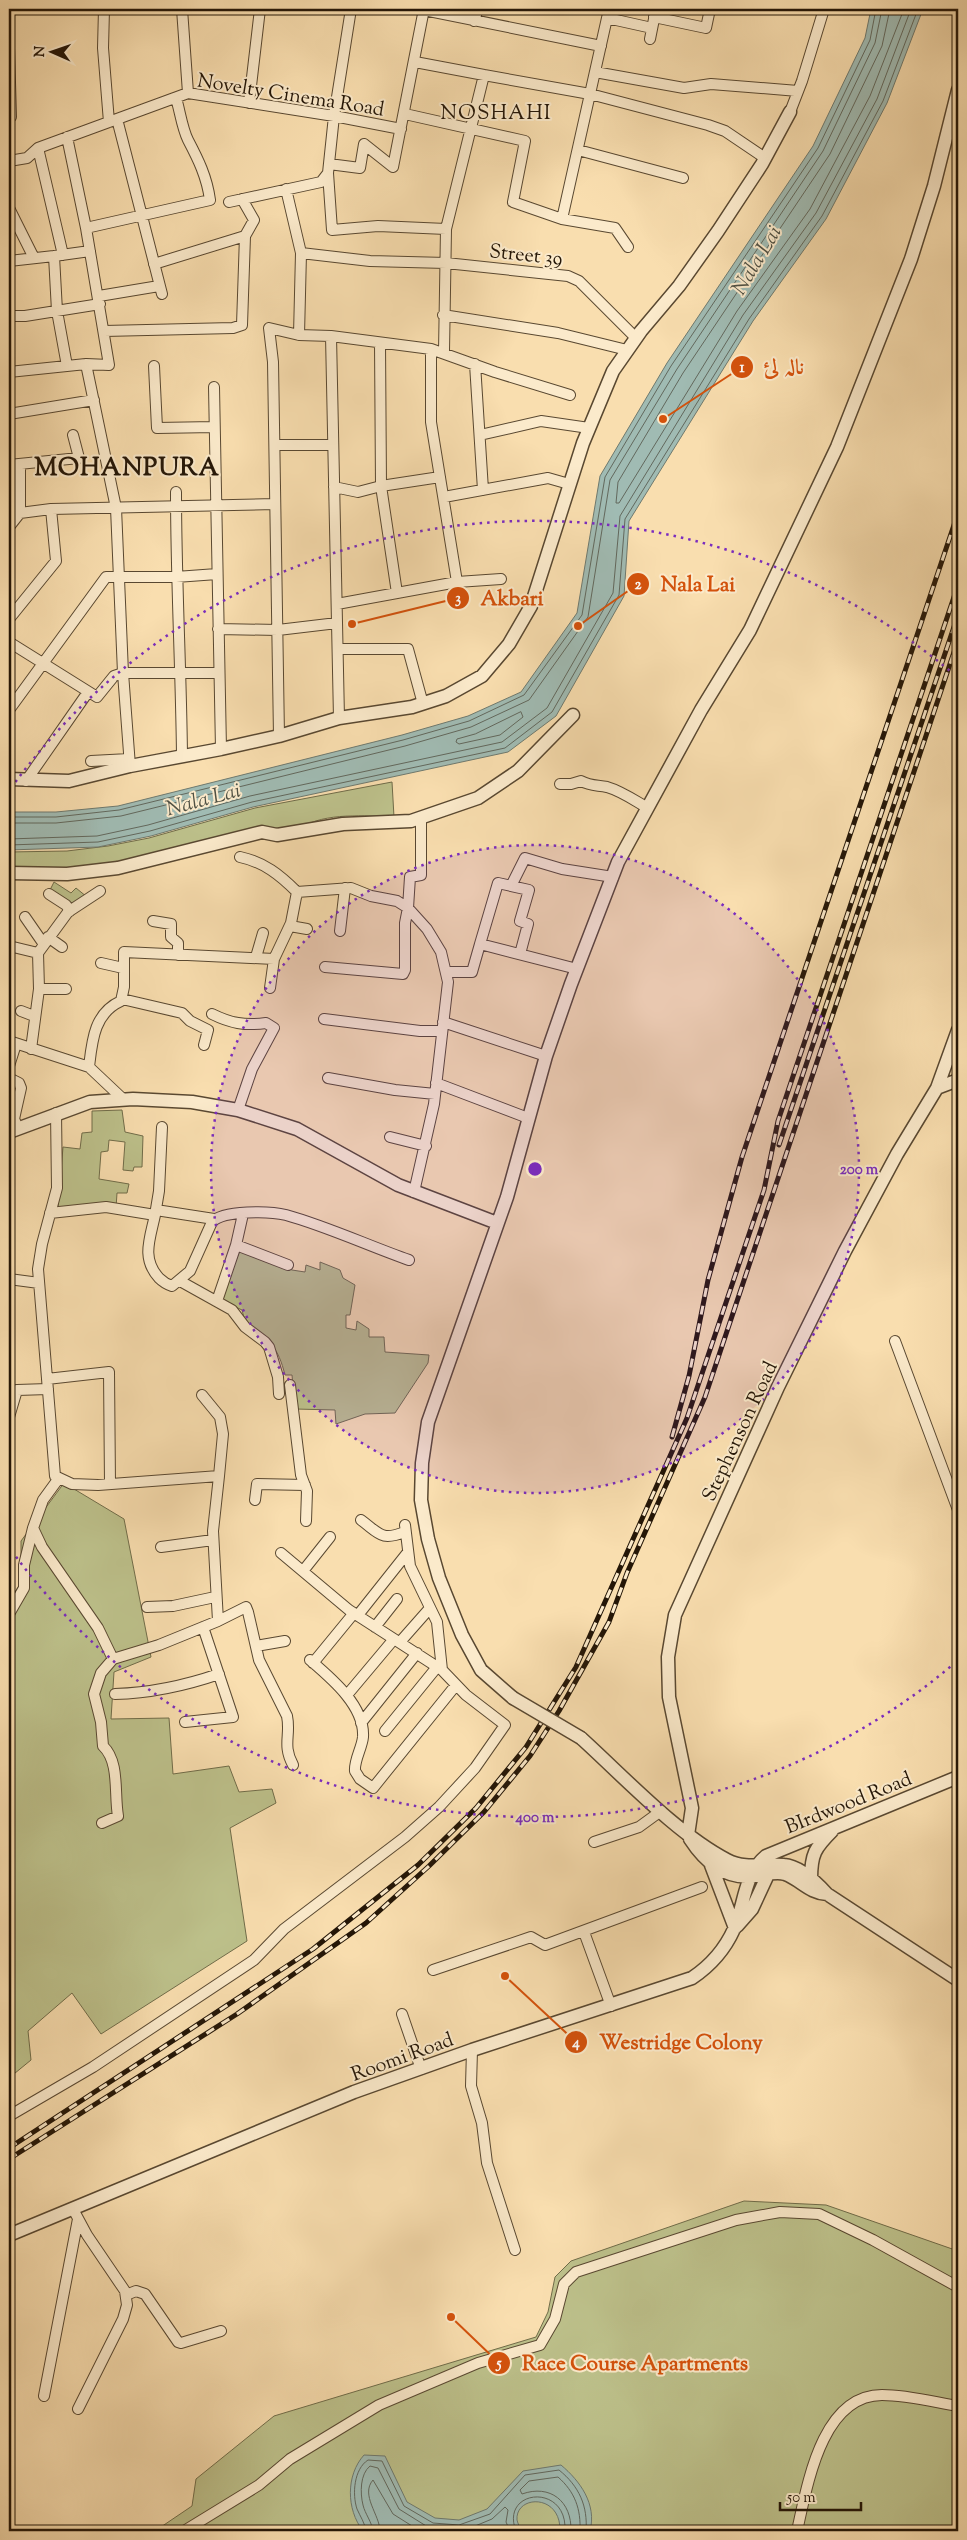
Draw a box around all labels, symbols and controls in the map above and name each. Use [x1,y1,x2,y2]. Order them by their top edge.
north arrow [28,28,78,78]
text: N [31,46,51,58]
street label: Novelty Cinema Road [195,67,386,126]
district label: NOSHAHI [440,99,552,129]
water label: Nala Lai [725,221,790,301]
street label: Street 39 [488,238,564,275]
callout: نالہ لئ [729,349,814,385]
text: نالہ لئ [763,354,804,384]
text: 1 [739,358,745,379]
district label: MOHANPURA [34,451,220,487]
callout: Nala Lai [625,566,745,602]
text: Nala Lai [661,571,735,601]
text: 2 [634,575,642,596]
callout: Akbari [445,580,553,616]
text: Akbari [481,585,544,615]
text: 3 [455,589,461,610]
water label: Nala Lai [163,777,244,825]
centre of rings [526,1160,544,1178]
text: 200 m [840,1160,879,1181]
street label: Stephenson Road [696,1357,786,1507]
street label: BIrdwood Road [781,1766,917,1843]
text: 400 m [515,1808,555,1829]
callout: Westridge Colony [564,2024,772,2060]
street label: Roomi Road [348,2026,458,2090]
text: Westridge Colony [599,2029,763,2059]
text: 4 [571,2033,580,2054]
callout: Race Course Apartments [487,2345,758,2381]
text: Race Course Apartments [522,2350,748,2380]
text: 5 [495,2354,502,2375]
scale bar [780,2480,861,2512]
text: 50 m [786,2488,816,2509]

